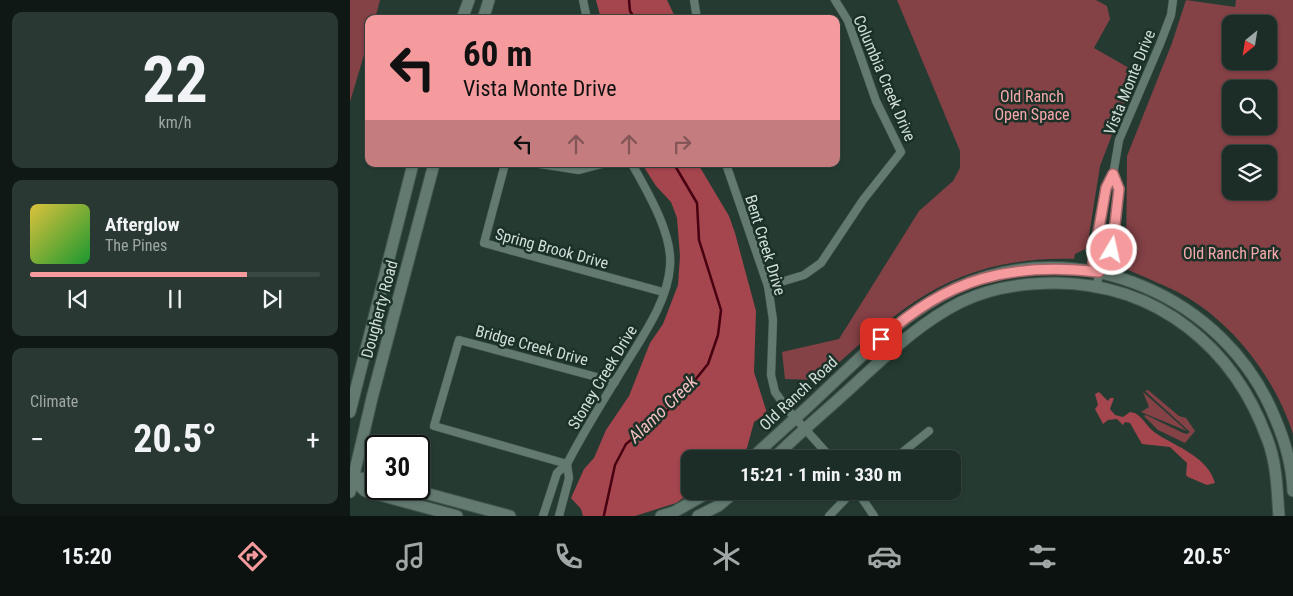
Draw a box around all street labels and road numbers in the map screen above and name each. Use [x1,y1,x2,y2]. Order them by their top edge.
street label: Columbia Creek Drive [849,12,920,144]
street label: Vista Monte Drive [1100,27,1159,138]
street label: Bent Creek Drive [741,193,790,298]
street label: Spring Brook Drive [493,224,611,273]
street label: Dougherty Road [357,258,402,360]
street label: Bridge Creek Drive [473,321,590,370]
street label: Stoney Creek Drive [564,322,641,433]
street label: Old Ranch Road [755,352,841,434]

